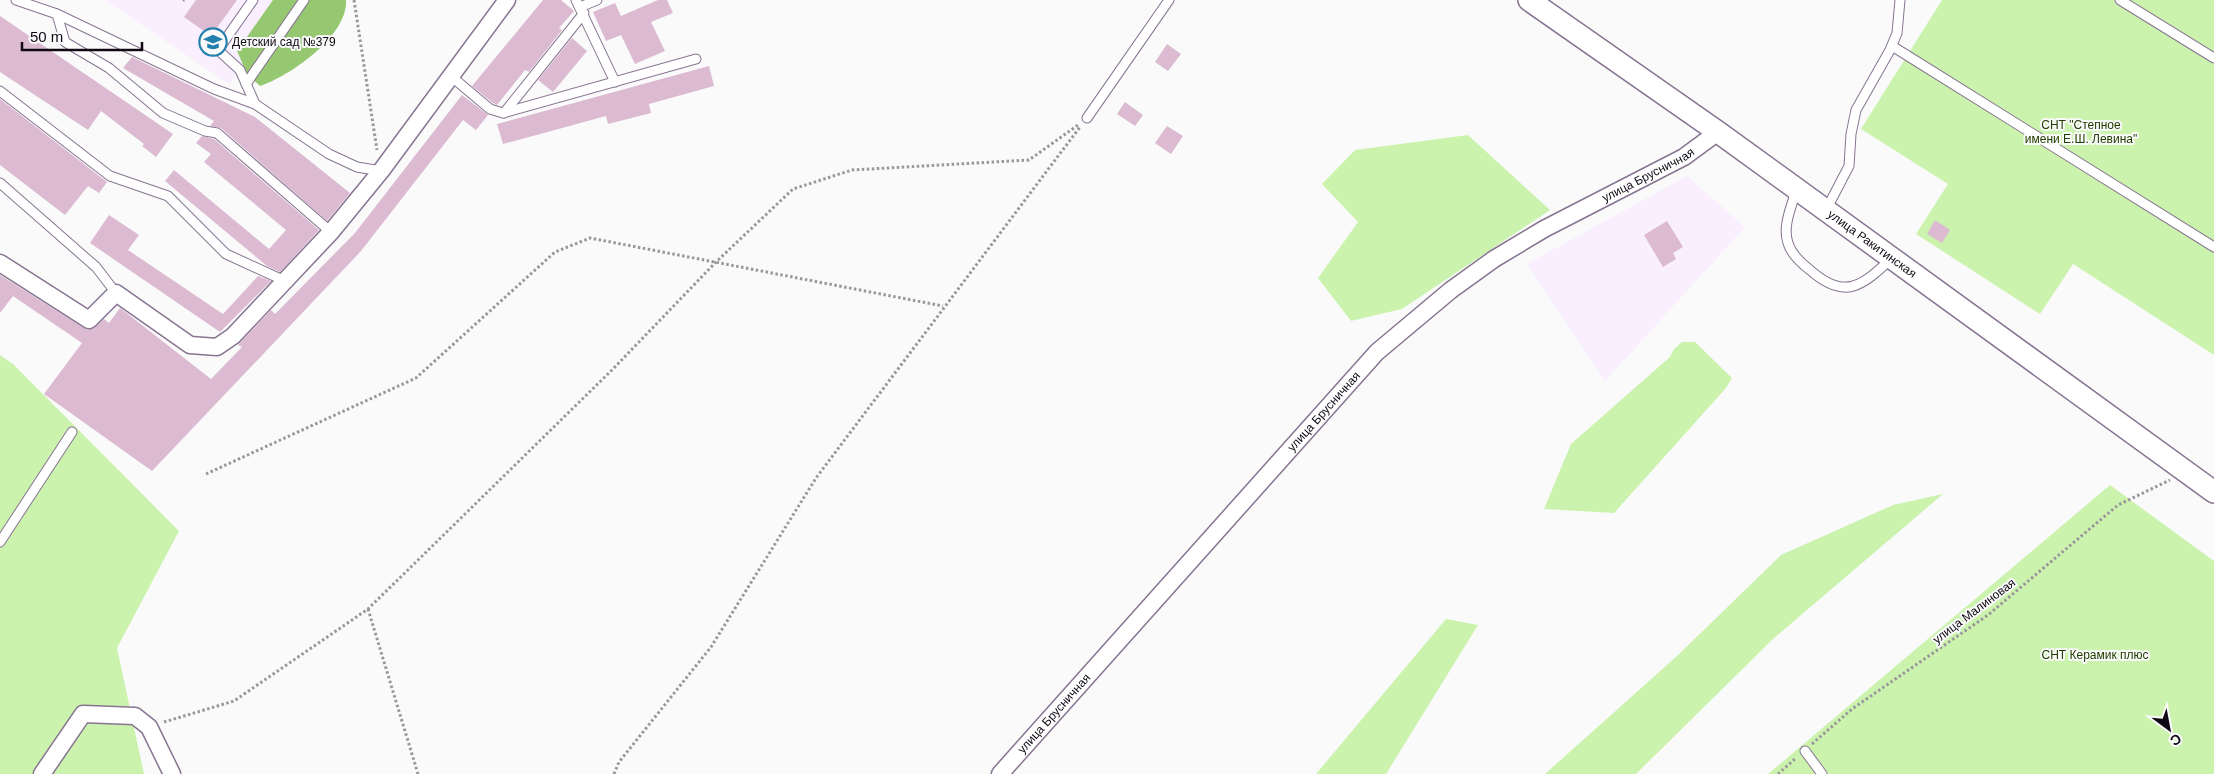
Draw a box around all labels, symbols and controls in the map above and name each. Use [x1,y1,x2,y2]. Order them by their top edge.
scale bar [22,20,142,52]
school or university icon: Детский сад №379 [198,27,228,57]
text: 50 m [30,28,63,45]
place label: Детский сад №379 [232,35,336,49]
park label: СНТ "Степное имени Е.Ш. Левина" [2025,118,2137,146]
street label: улица Брусничная [1600,145,1697,205]
street label: улица Ракитинская [1825,207,1919,281]
street label: улица Брусничная [1285,369,1363,454]
street label: улица Малиновая [1930,575,2018,647]
park label: СНТ Керамик плюс [2041,648,2149,662]
street label: улица Брусничная [1015,671,1093,756]
north arrow [2144,704,2194,754]
text: С [2167,731,2184,749]

